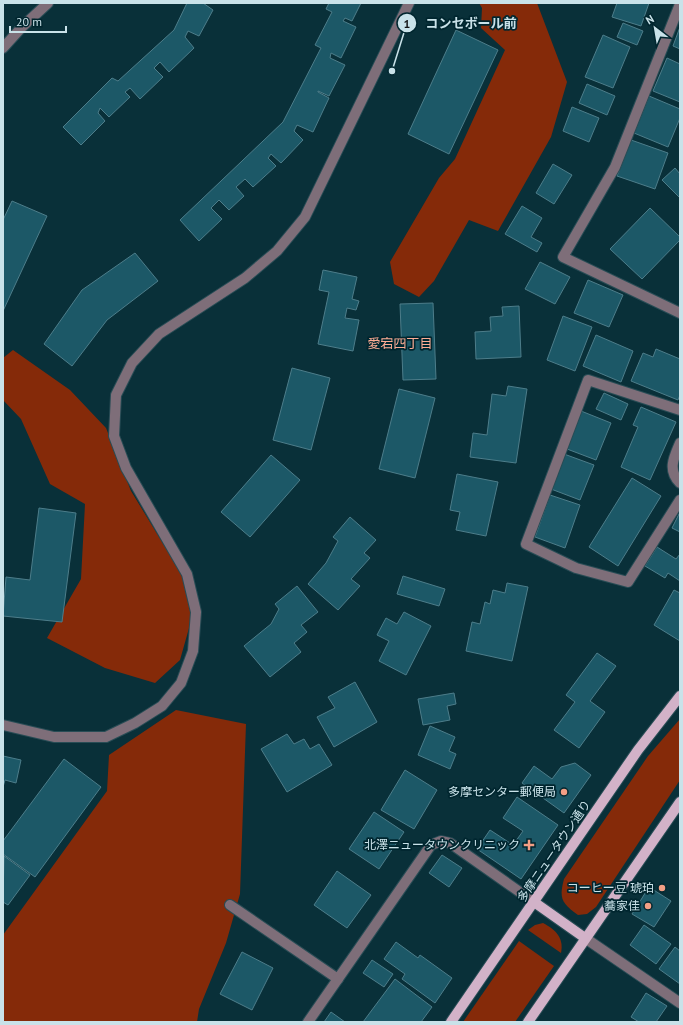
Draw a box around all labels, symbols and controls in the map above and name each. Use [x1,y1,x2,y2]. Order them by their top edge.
scale bar [10,8,66,34]
north arrow [635,8,675,48]
callout: コンセボール前 [397,11,524,36]
text: N [643,12,657,27]
text: 20 m [16,14,42,29]
text: コンセボール前 [425,15,517,32]
text: 1 [404,16,410,31]
district label: 愛宕四丁目 [367,335,433,352]
place label: 多摩センター郵便局 [448,784,556,799]
marker: 多摩センター郵便局 [559,787,569,797]
street label: 多摩ニュータウン通り [514,797,593,905]
place label: 北澤ニュータウンクリニック [364,837,520,852]
marker: 北澤ニュータウンクリニック [523,839,535,851]
place label: コーヒー豆 琥珀 [567,880,654,895]
marker: コーヒー豆 琥珀 [657,883,667,893]
place label: 蕎家佳 [604,898,640,913]
marker: 蕎家佳 [643,901,653,911]

